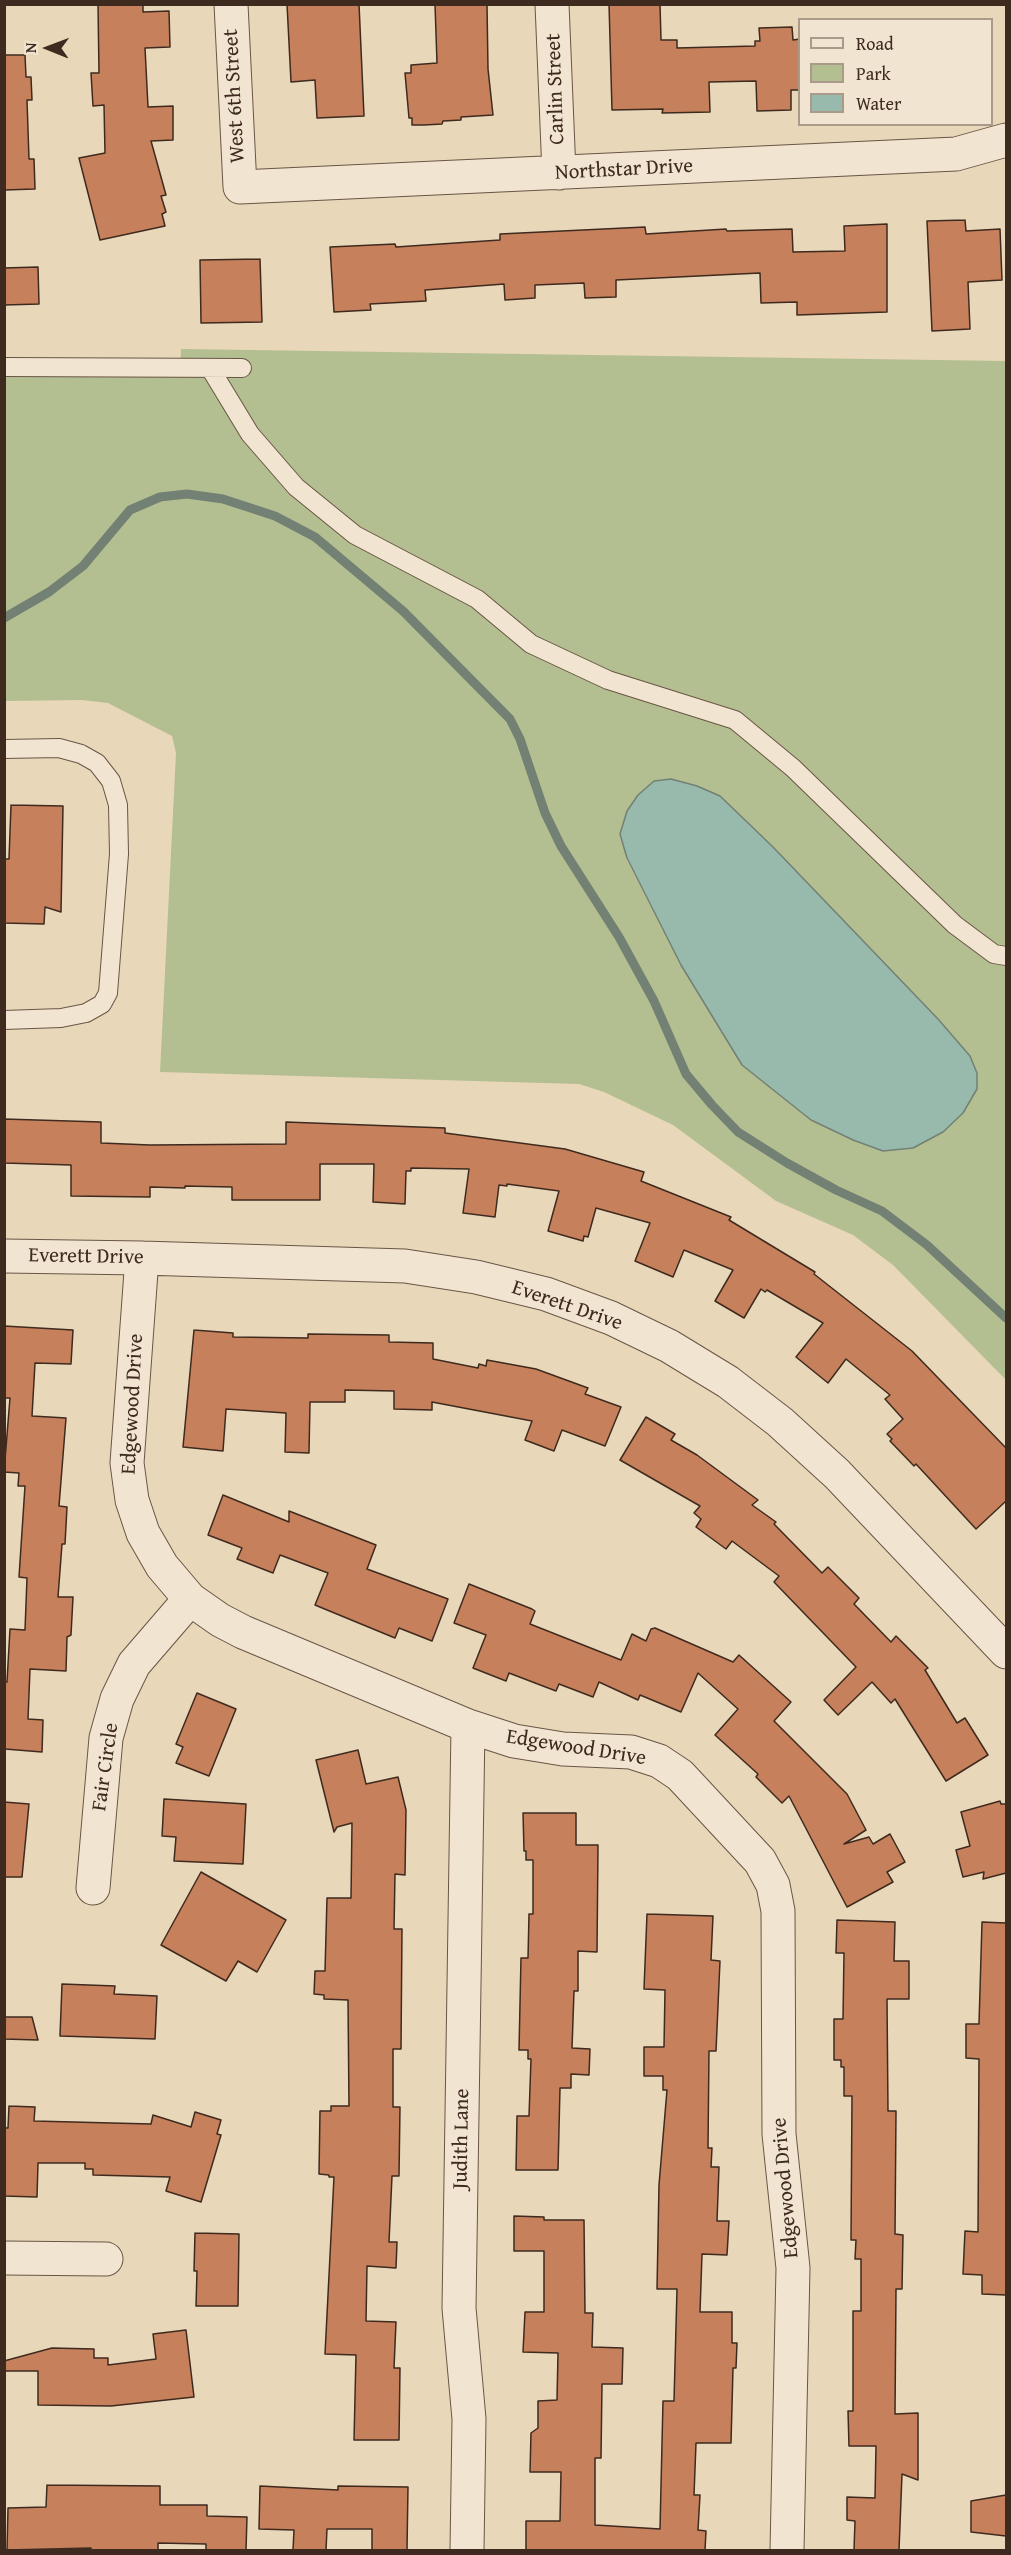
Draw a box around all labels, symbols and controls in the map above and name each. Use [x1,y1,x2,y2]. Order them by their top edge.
north arrow [18,18,78,78]
legend [798,18,993,126]
street label: West 6th Street [219,28,251,164]
text: Road [856,30,894,57]
street label: Carlin Street [541,33,571,145]
text: N [18,42,42,53]
text: Park [856,60,891,87]
text: Water [856,90,901,117]
street label: Northstar Drive [554,154,694,186]
street label: Everett Drive [28,1243,144,1271]
street label: Everett Drive [508,1275,626,1337]
street label: Edgewood Drive [117,1333,149,1475]
street label: Fair Circle [87,1721,125,1813]
street label: Edgewood Drive [504,1725,648,1771]
street label: Judith Lane [449,2088,475,2190]
street label: Edgewood Drive [767,2117,805,2259]

